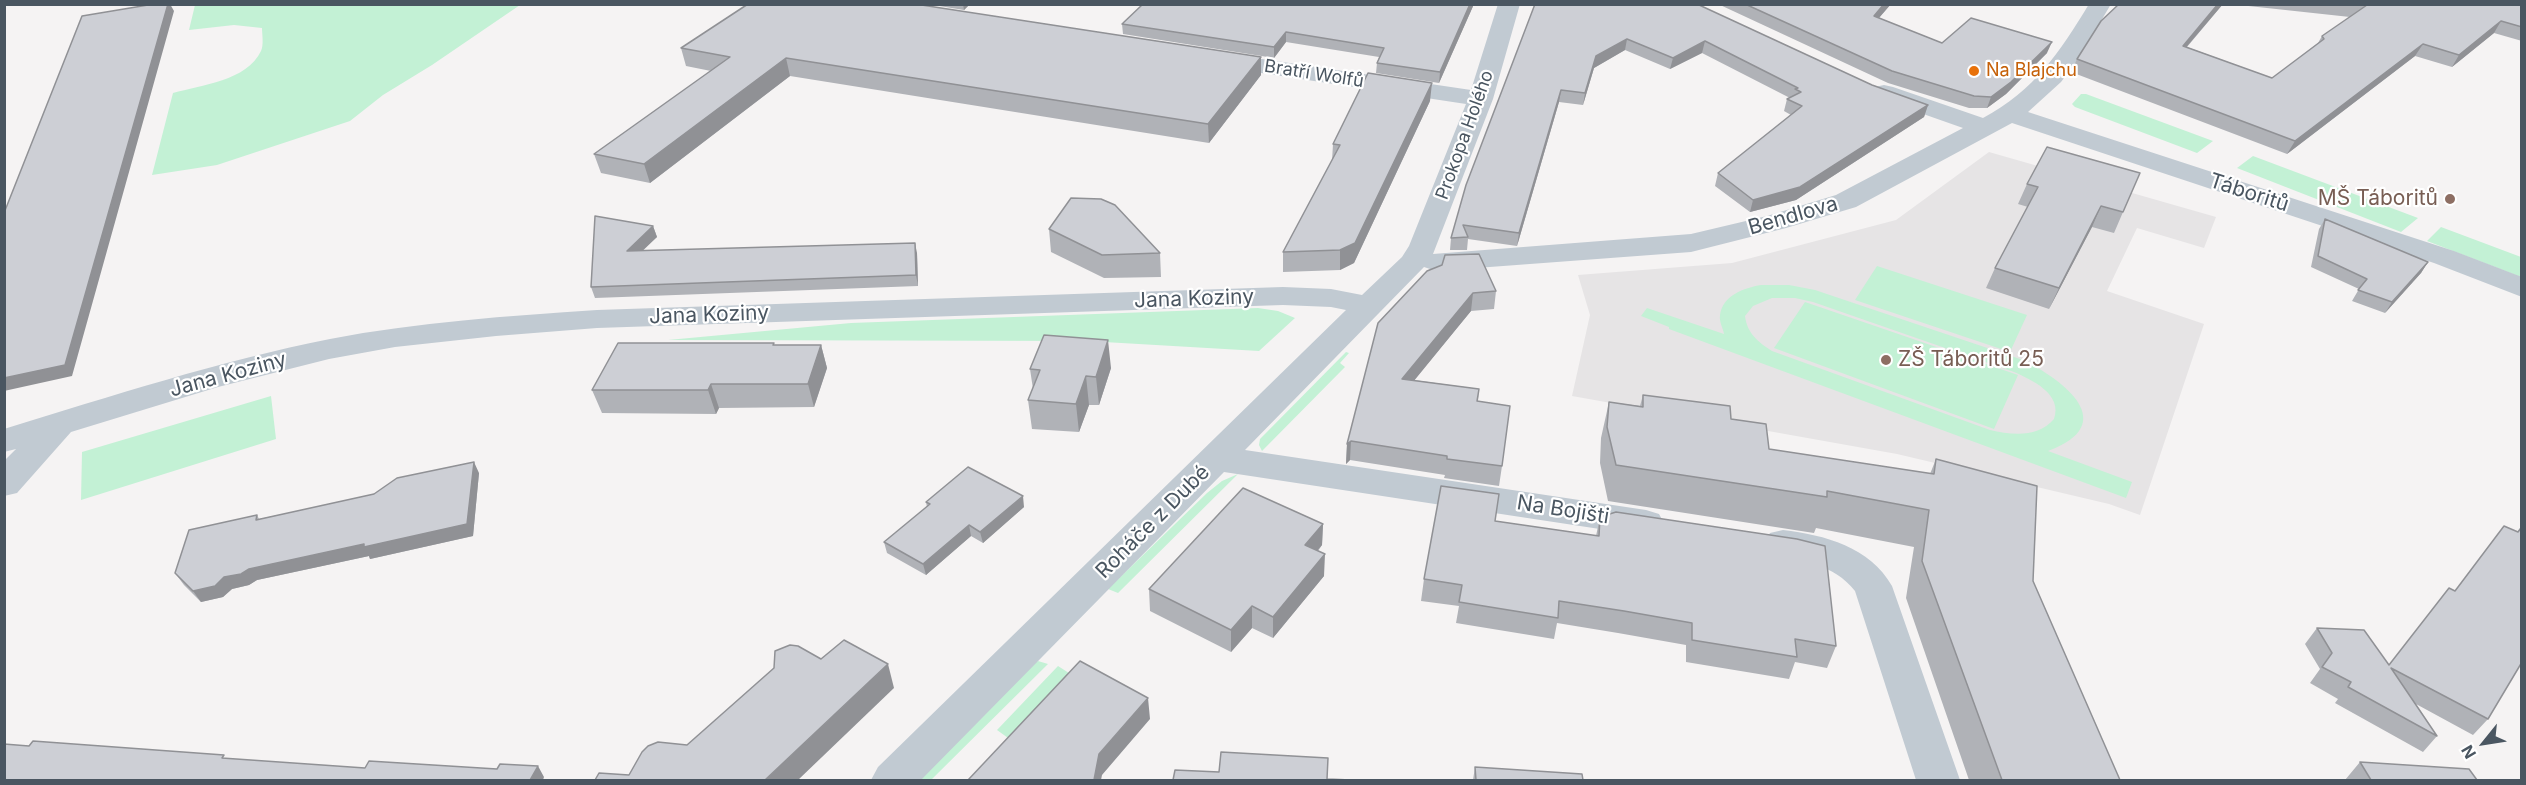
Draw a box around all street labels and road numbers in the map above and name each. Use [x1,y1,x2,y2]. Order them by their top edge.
street label: Bratří Wolfů [1263,55,1365,93]
street label: Prokopa Holého [1432,67,1498,203]
street label: Táboritů [2206,168,2292,218]
street label: Bendlova [1745,191,1841,241]
street label: Jana Koziny [1134,284,1254,314]
street label: Jana Koziny [649,300,769,330]
street label: Jana Koziny [167,347,289,403]
street label: Roháče z Dubé [1091,460,1215,584]
street label: Na Bojišti [1515,490,1611,530]

